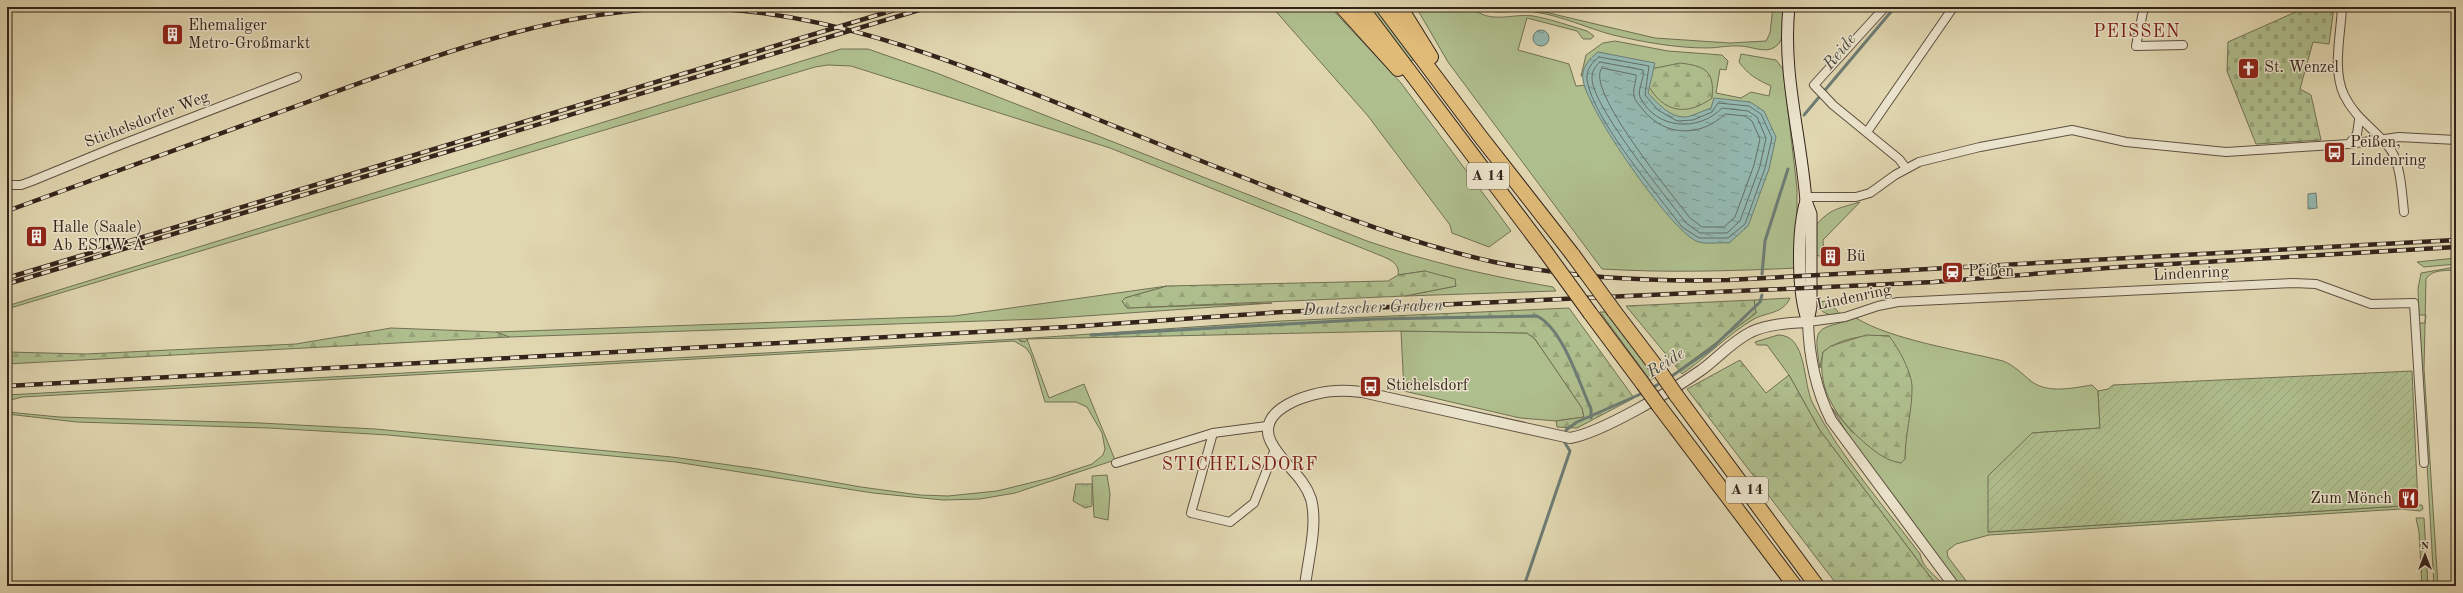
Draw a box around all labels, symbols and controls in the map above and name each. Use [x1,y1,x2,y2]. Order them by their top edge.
place label: Ehemaliger Metro-Großmarkt [188,18,311,52]
building icon: Ehemaliger Metro-Großmarkt [160,22,186,48]
district label: PEISSEN [2093,23,2181,41]
water label: Reide [1820,31,1860,74]
church icon: St. Wenzel [2235,55,2261,81]
place label: St. Wenzel [2264,60,2339,76]
street label: Stichelsdorfer Weg [82,89,212,151]
place label: Peißen, Lindenring [2350,135,2427,169]
bus stop icon: Peißen, Lindenring [2321,139,2347,165]
road number: A 14 [1467,163,1509,189]
place label: Halle (Saale) Ab ESTW-A [52,219,145,254]
building icon: Halle (Saale) Ab ESTW-A [23,224,49,250]
building icon: Bü [1818,244,1844,270]
place label: Bü [1846,249,1866,265]
station icon: Peißen [1940,259,1966,285]
place label: Peißen [1968,264,2015,280]
street label: Lindenring [2153,264,2230,284]
street label: Lindenring [1815,282,1893,314]
water label: Dautzscher Graben [1302,297,1444,319]
water label: Reide [1643,345,1688,382]
bus stop icon: Stichelsdorf [1357,373,1383,399]
place label: Stichelsdorf [1386,378,1469,394]
district label: STICHELSDORF [1162,456,1318,474]
road number: A 14 [1726,477,1768,503]
restaurant icon: Zum Mönch [2395,486,2421,512]
place label: Zum Mönch [2310,491,2392,507]
north arrow [2405,535,2445,575]
text: N [2421,541,2430,552]

